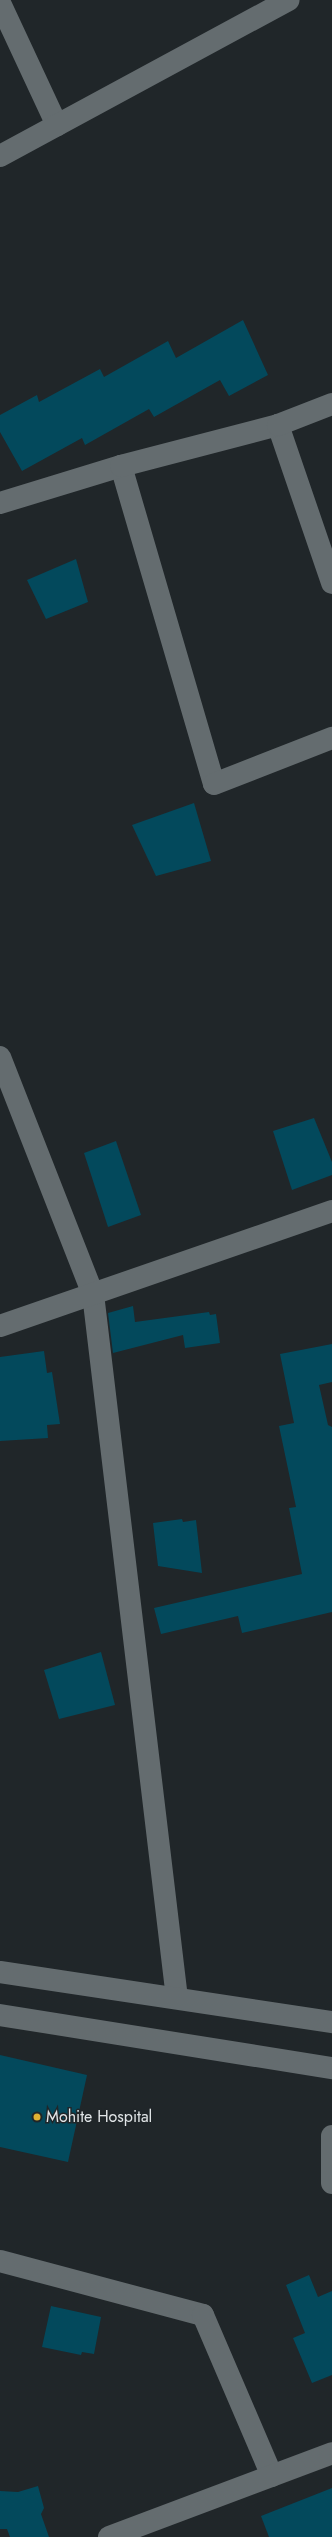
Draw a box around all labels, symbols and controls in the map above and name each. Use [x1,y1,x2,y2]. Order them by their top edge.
place label: Mohite Hospital [46,2107,152,2127]
marker: Mohite Hospital [31,2111,43,2123]

